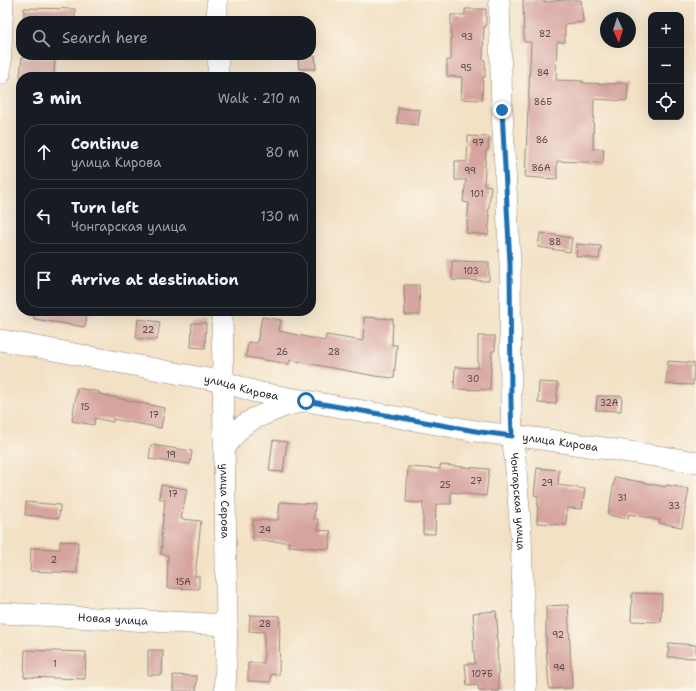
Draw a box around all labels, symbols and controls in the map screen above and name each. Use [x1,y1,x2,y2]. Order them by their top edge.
north arrow [600,12,636,48]
map controls [648,12,684,120]
button: + [648,12,684,48]
search box [16,16,316,60]
icon: search [30,27,52,49]
text: Search here [62,28,148,48]
house number: 82 [539,28,551,40]
house number: 93 [461,31,473,43]
button: − [648,48,684,84]
house number: 95 [460,62,472,74]
house number: 84 [537,67,549,79]
button: locate [648,84,684,120]
text: 3 min [32,87,82,109]
text: Walk · 210 m [218,90,300,107]
house number: 86Б [534,96,552,108]
route end [493,101,511,119]
text: Continue [71,134,139,154]
house number: 86 [536,134,548,146]
house number: 97 [472,137,484,149]
icon: ahead [33,141,55,163]
text: 80 m [265,144,299,161]
text: улица Кирова [71,154,161,171]
house number: 86А [532,162,551,174]
house number: 99 [464,165,476,177]
house number: 101 [470,188,484,200]
text: Turn left [71,198,139,218]
icon: left [33,205,55,227]
text: 130 m [261,208,299,225]
text: Чонгарская улица [71,218,187,235]
house number: 88 [549,236,561,248]
house number: 103 [463,265,479,277]
icon: arrive [33,269,55,291]
text: Arrive at destination [71,270,239,290]
house number: 22 [142,324,154,336]
house number: 26 [276,346,288,358]
house number: 28 [328,346,340,358]
street label: улица Кирова [203,371,280,403]
house number: 30 [467,373,479,385]
route start [297,392,315,410]
house number: 32А [600,397,619,409]
house number: 15 [80,401,90,413]
house number: 17 [149,409,159,421]
street label: улица Кирова [522,429,599,455]
house number: 19 [166,449,176,461]
street label: Чонгарская улица [507,452,529,551]
street label: улица Серова [217,463,233,539]
house number: 27 [470,475,482,487]
house number: 29 [541,477,553,489]
house number: 25 [439,479,451,491]
house number: 17 [168,488,178,500]
house number: 31 [617,492,627,504]
house number: 33 [668,500,680,512]
house number: 24 [259,524,271,536]
house number: 2 [51,554,57,566]
house number: 15А [175,576,191,588]
street label: Новая улица [77,610,149,628]
house number: 28 [259,618,271,630]
house number: 92 [552,629,564,641]
house number: 1 [53,658,57,670]
house number: 94 [553,662,565,674]
house number: 107Б [471,668,493,680]

